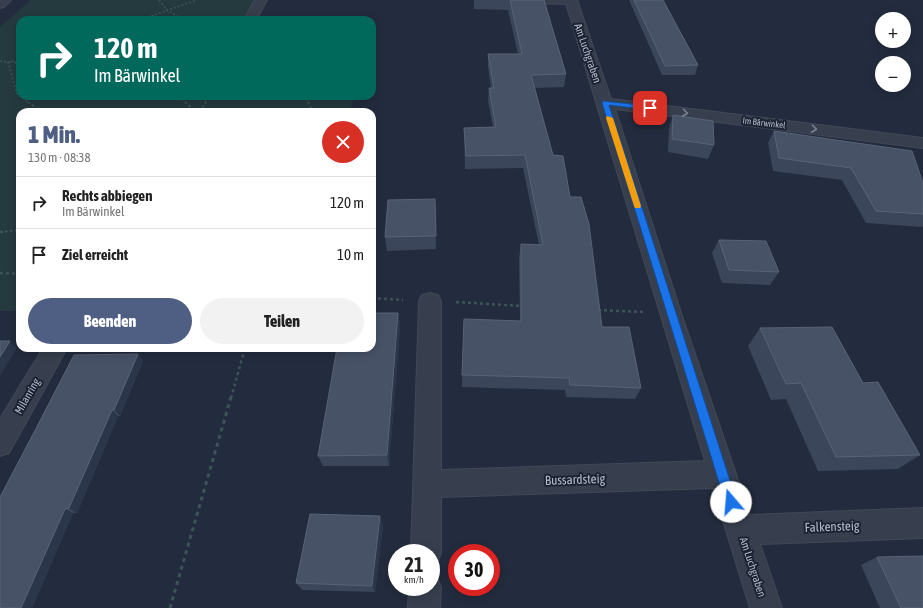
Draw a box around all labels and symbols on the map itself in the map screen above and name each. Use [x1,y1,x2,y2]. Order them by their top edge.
street label: Am Luchgraben [572,22,604,84]
pin [633,91,667,125]
one-way arrow [682,108,688,117]
street label: Im Bärwinkel [742,115,787,131]
one-way arrow [811,124,817,133]
street label: Milanring [12,376,42,416]
street label: Bussardsteig [545,471,606,488]
position arrow [710,481,752,523]
street label: Falkensteig [804,518,860,535]
street label: Am Luchgraben [738,536,768,598]
speed limit sign: 30 [448,544,500,596]

